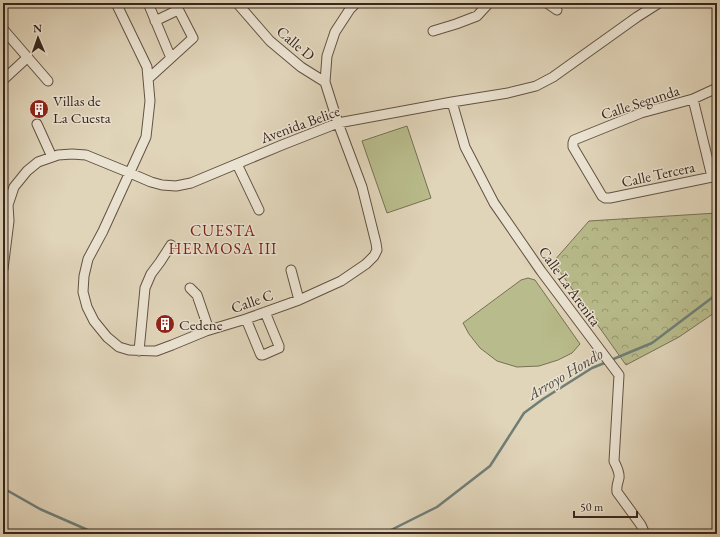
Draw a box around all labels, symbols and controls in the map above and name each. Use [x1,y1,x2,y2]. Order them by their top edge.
north arrow [18,18,58,58]
text: N [33,21,42,35]
street label: Calle D [273,22,319,64]
street label: Calle Segunda [598,80,682,124]
place label: Villas de La Cuesta [53,91,111,127]
building icon: Villas de La Cuesta [28,98,50,120]
street label: Avenida Belice [257,101,342,147]
street label: Calle Tercera [620,157,697,191]
district label: CUESTA HERMOSA III [168,220,278,259]
street label: Calle La Arenita [535,242,605,330]
street label: Calle C [228,285,276,317]
building icon: Cedene [154,313,176,335]
place label: Cedene [179,315,223,334]
water label: Arroyo Hondo [522,343,607,405]
scale bar [574,493,637,519]
text: 50 m [580,499,604,515]

